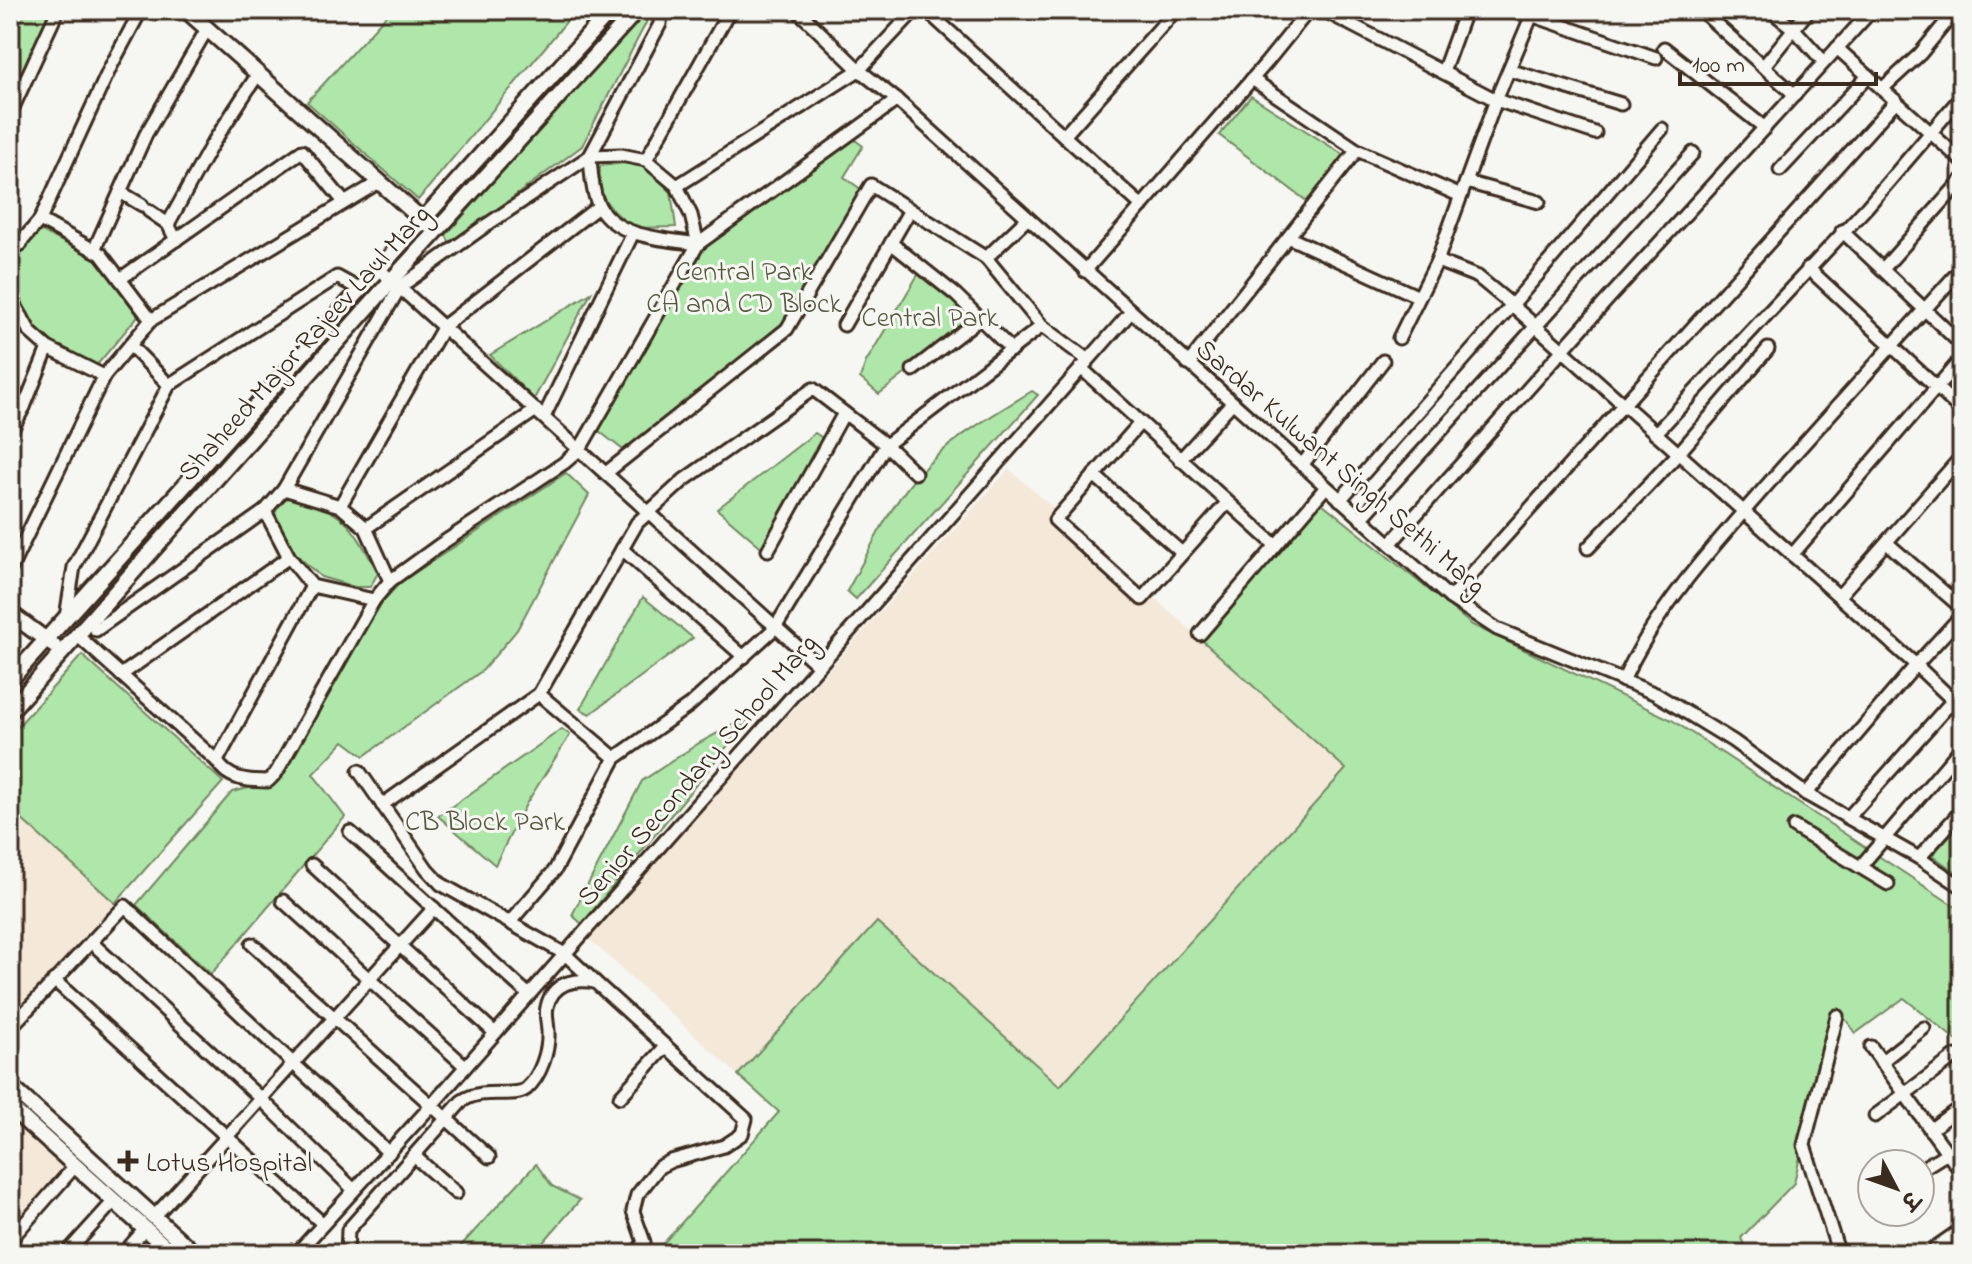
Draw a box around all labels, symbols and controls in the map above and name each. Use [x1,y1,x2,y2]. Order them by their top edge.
scale bar [1680,36,1876,86]
text: 100 m [1692,49,1745,84]
street label: Shaheed Major Rajeev Laul Marg [170,196,442,492]
park label: Central Park CA and CD Block [646,253,842,326]
park label: Central Park [861,299,999,340]
street label: Sardar Kulwant Singh Sethi Marg [1185,331,1494,607]
street label: Senior Secondary School Marg [568,626,829,917]
park label: CB Block Park [405,803,566,844]
place label: Lotus Hospital [146,1144,312,1185]
north arrow [1856,1148,1936,1228]
marker: Lotus Hospital [117,1150,139,1172]
text: उ [1890,1182,1927,1217]

